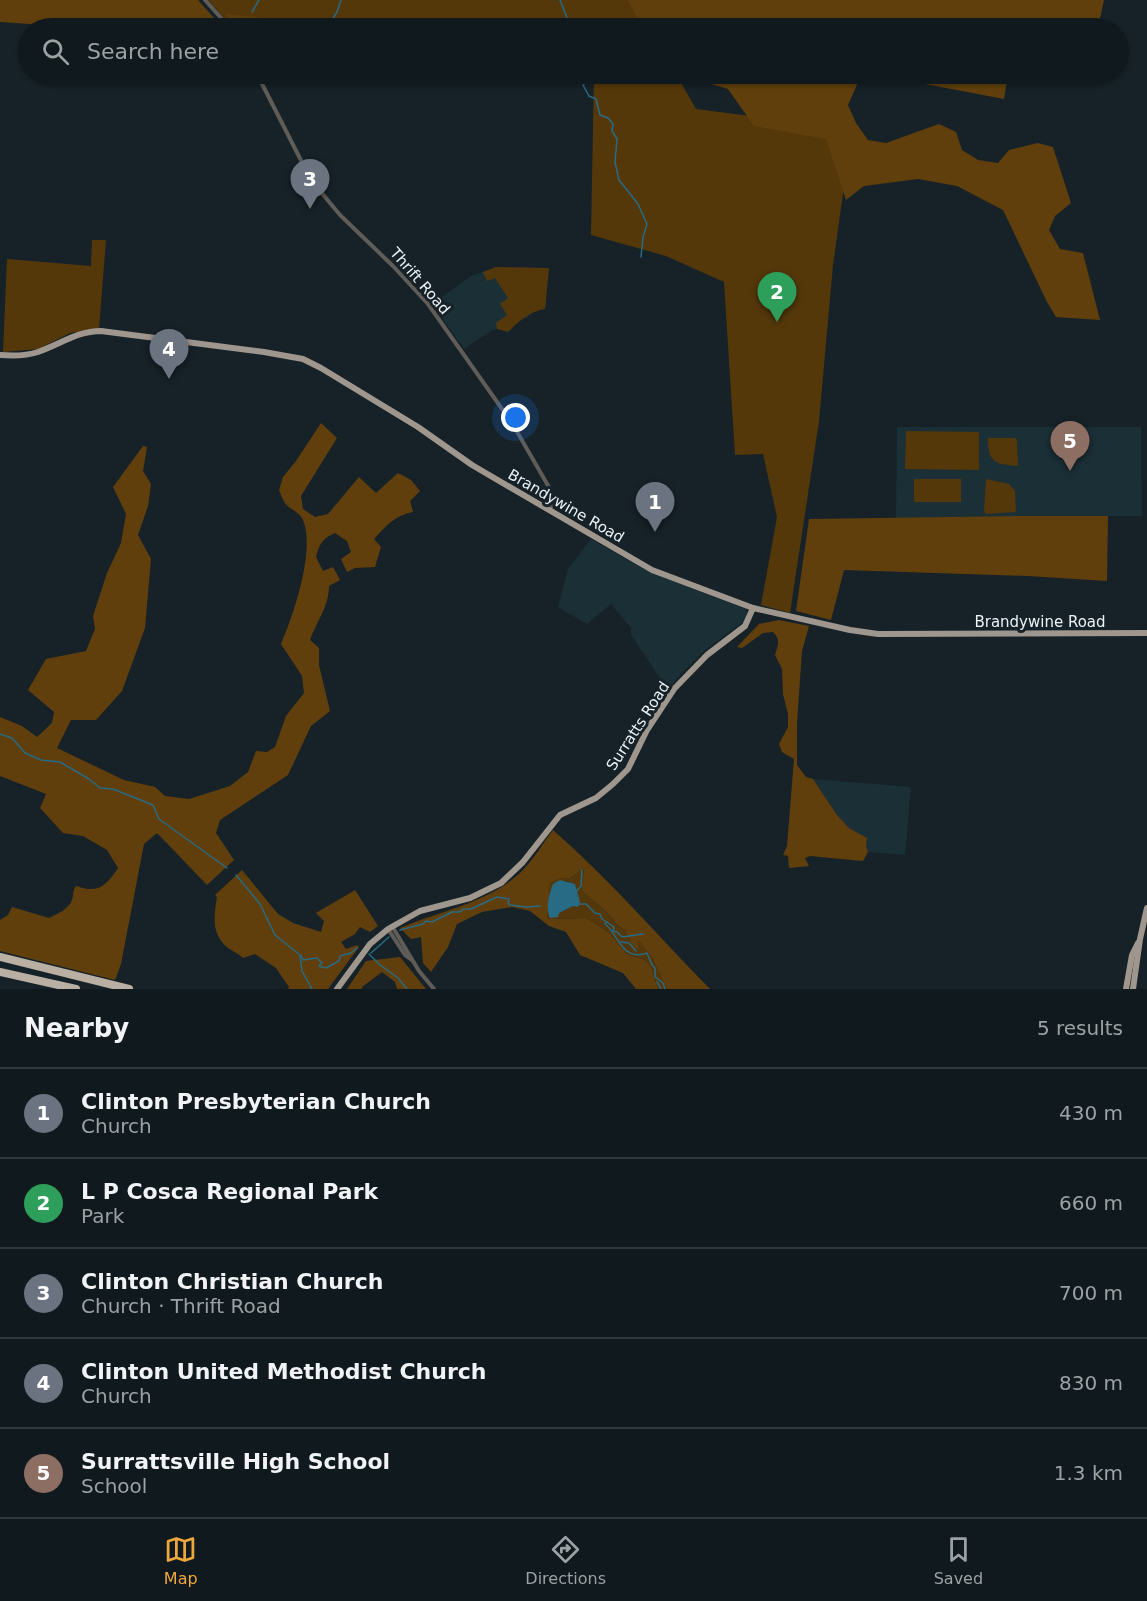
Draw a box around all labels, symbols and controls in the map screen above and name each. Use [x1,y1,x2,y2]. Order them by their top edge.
search box [18,18,1129,84]
icon: search [39,35,72,68]
text: Search here [87,39,219,64]
pin: 3 [290,160,330,209]
street label: Thrift Road [386,243,454,318]
pin: 2 [758,272,796,322]
pin: 4 [150,330,188,379]
your location [501,403,530,432]
pin: 5 [1050,422,1090,471]
street label: Brandywine Road [505,465,627,547]
pin: 1 [636,482,674,532]
street label: Brandywine Road [974,613,1106,631]
street label: Surratts Road [603,678,673,774]
text: Nearby [24,1013,129,1043]
text: 5 results [1037,1016,1123,1040]
text: Clinton Presbyterian Church [81,1089,431,1114]
text: 1 [37,1101,50,1125]
text: 430 m [1059,1101,1123,1125]
text: Church [81,1114,152,1138]
text: L P Cosca Regional Park [81,1179,378,1204]
text: 2 [37,1191,50,1215]
text: 660 m [1059,1191,1123,1215]
text: Park [81,1204,124,1228]
text: Clinton Christian Church [81,1269,383,1294]
text: 3 [37,1281,50,1305]
text: 700 m [1059,1281,1123,1305]
text: Church · Thrift Road [81,1294,281,1318]
text: Clinton United Methodist Church [81,1359,486,1384]
text: 4 [37,1371,50,1395]
text: 830 m [1059,1371,1123,1395]
text: Church [81,1384,152,1408]
text: Surrattsville High School [81,1449,390,1474]
text: 5 [37,1461,50,1485]
text: 1.3 km [1054,1461,1123,1485]
text: School [81,1474,147,1498]
tab: Map [164,1533,198,1588]
tab: Directions [525,1533,606,1588]
tab: Saved [934,1533,983,1588]

